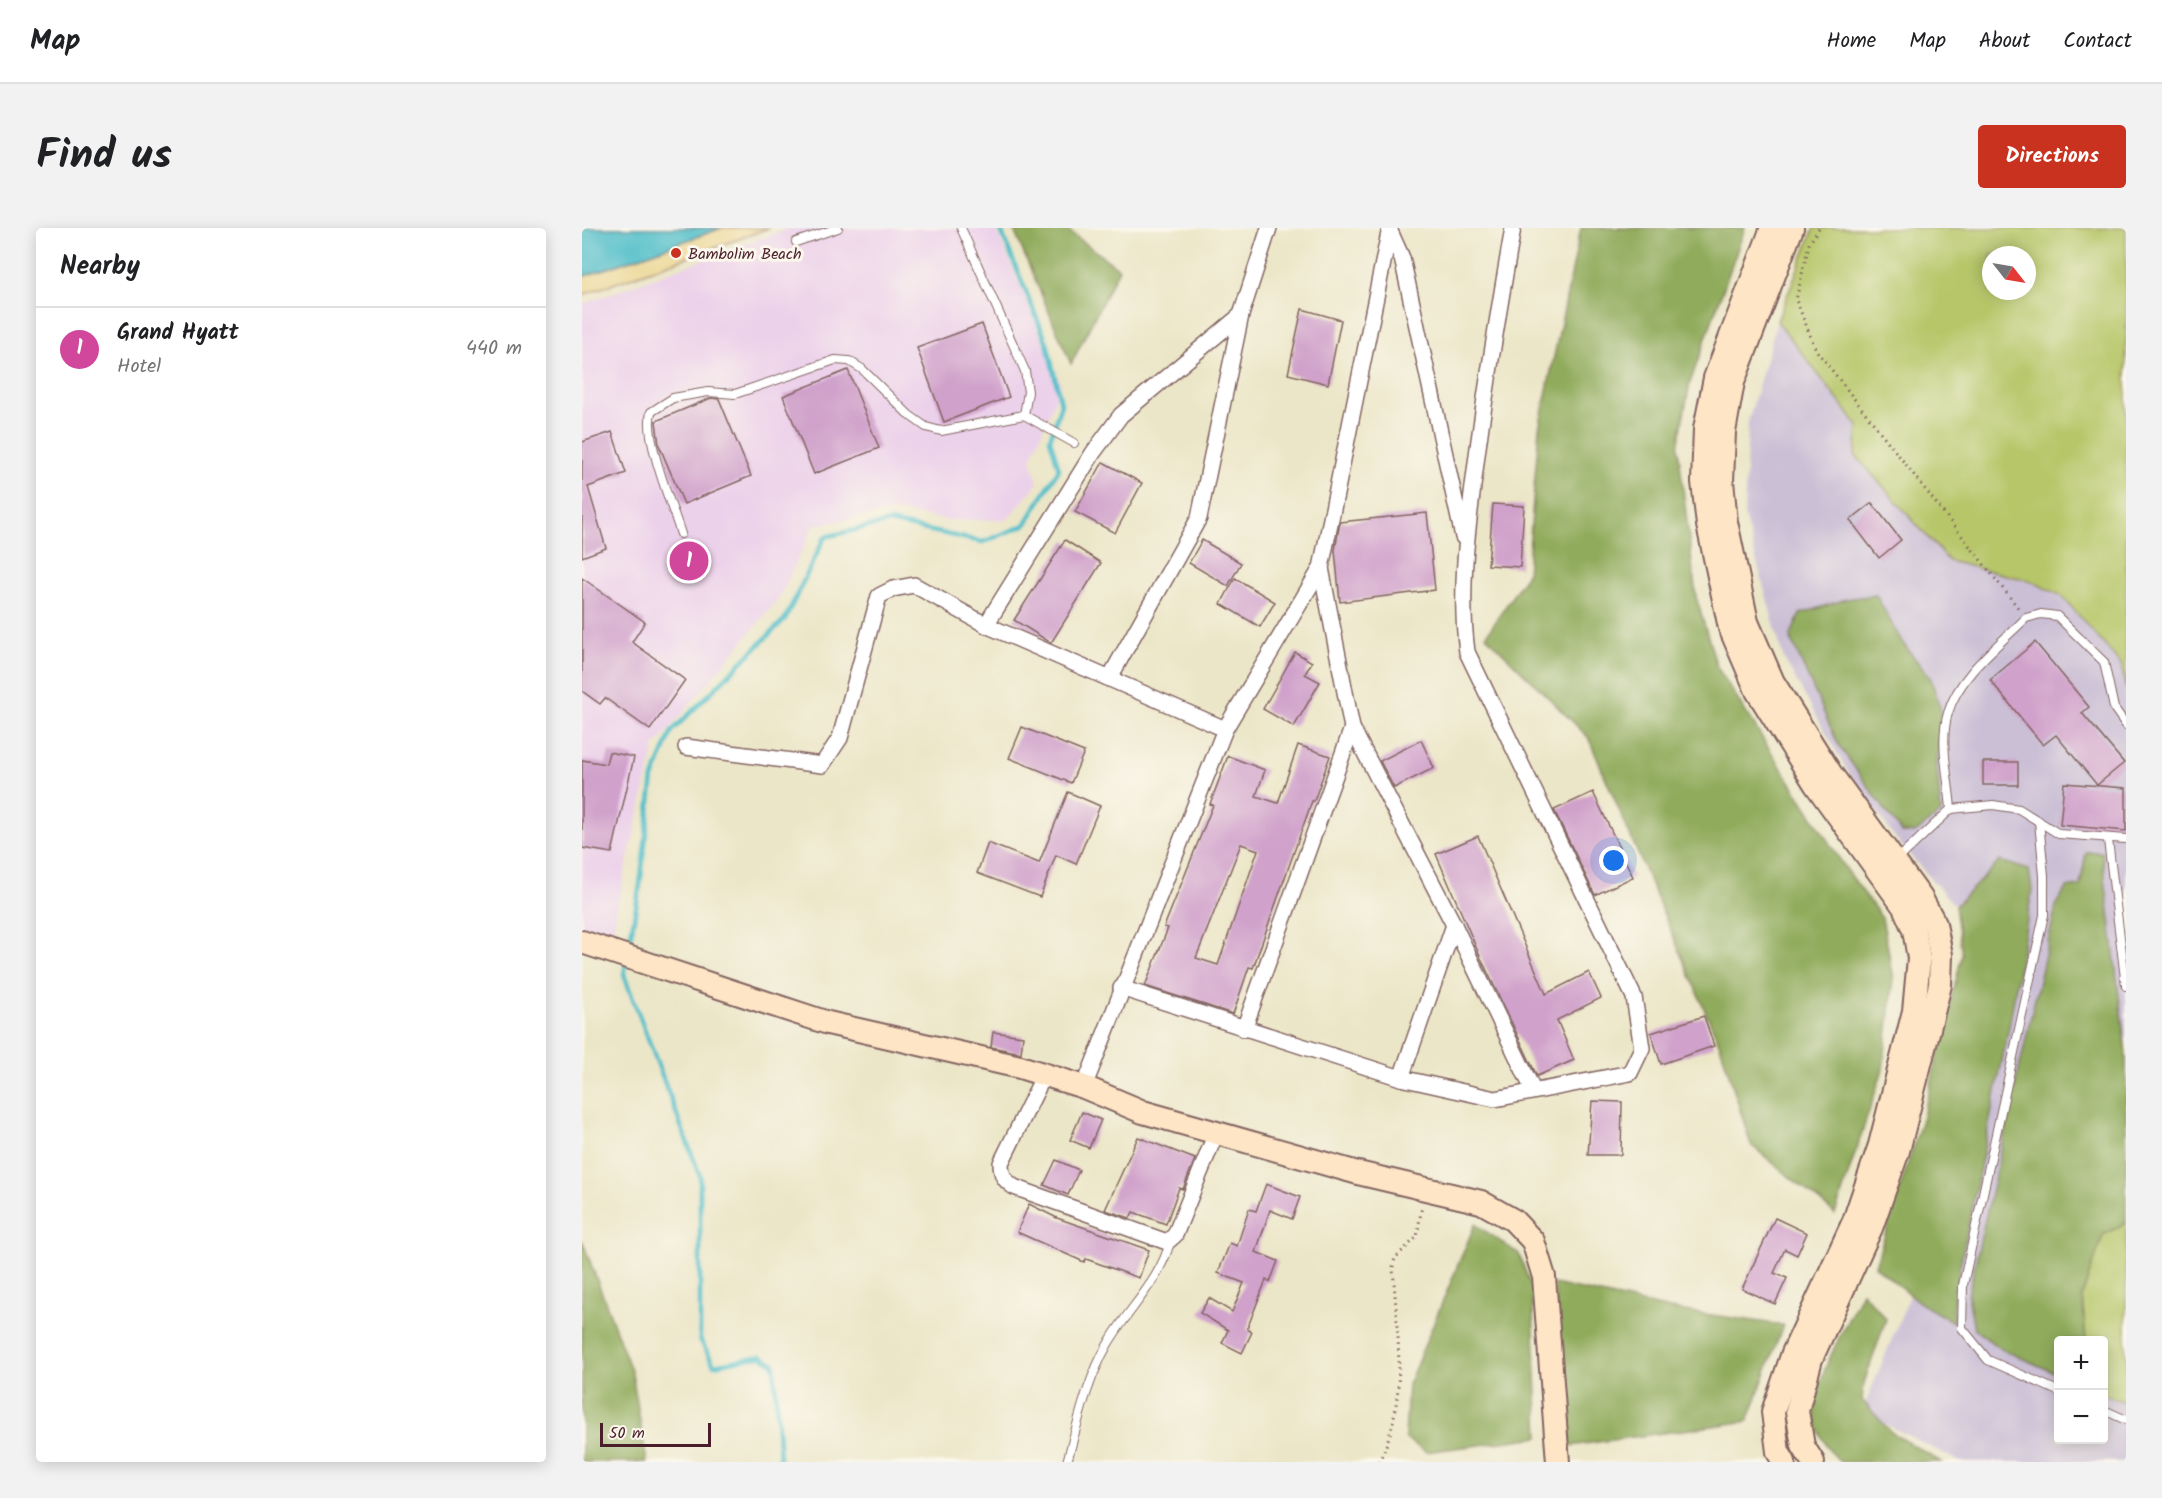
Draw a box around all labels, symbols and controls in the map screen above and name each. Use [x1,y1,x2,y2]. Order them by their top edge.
text: Map [30,19,81,64]
text: Home [1827,25,1876,58]
text: Map [1909,25,1946,58]
text: About [1979,25,2030,58]
text: Contact [2063,25,2132,58]
text: Find us [36,123,172,190]
button: Directions [1978,125,2126,188]
place label: Bambolim Beach [688,242,802,267]
text: Nearby [60,246,140,288]
marker: Bambolim Beach [669,246,683,260]
north arrow [1982,246,2036,300]
text: Grand Hyatt [117,316,239,351]
text: 1 [76,333,83,365]
text: 440 m [466,333,522,365]
text: Hotel [117,351,161,383]
pin: 1 [670,538,708,584]
your location [1599,846,1628,875]
map controls [2054,1336,2108,1444]
button: + [2054,1336,2108,1390]
button: − [2054,1390,2108,1444]
scale bar [600,1420,711,1448]
text: 50 m [609,1421,645,1446]

